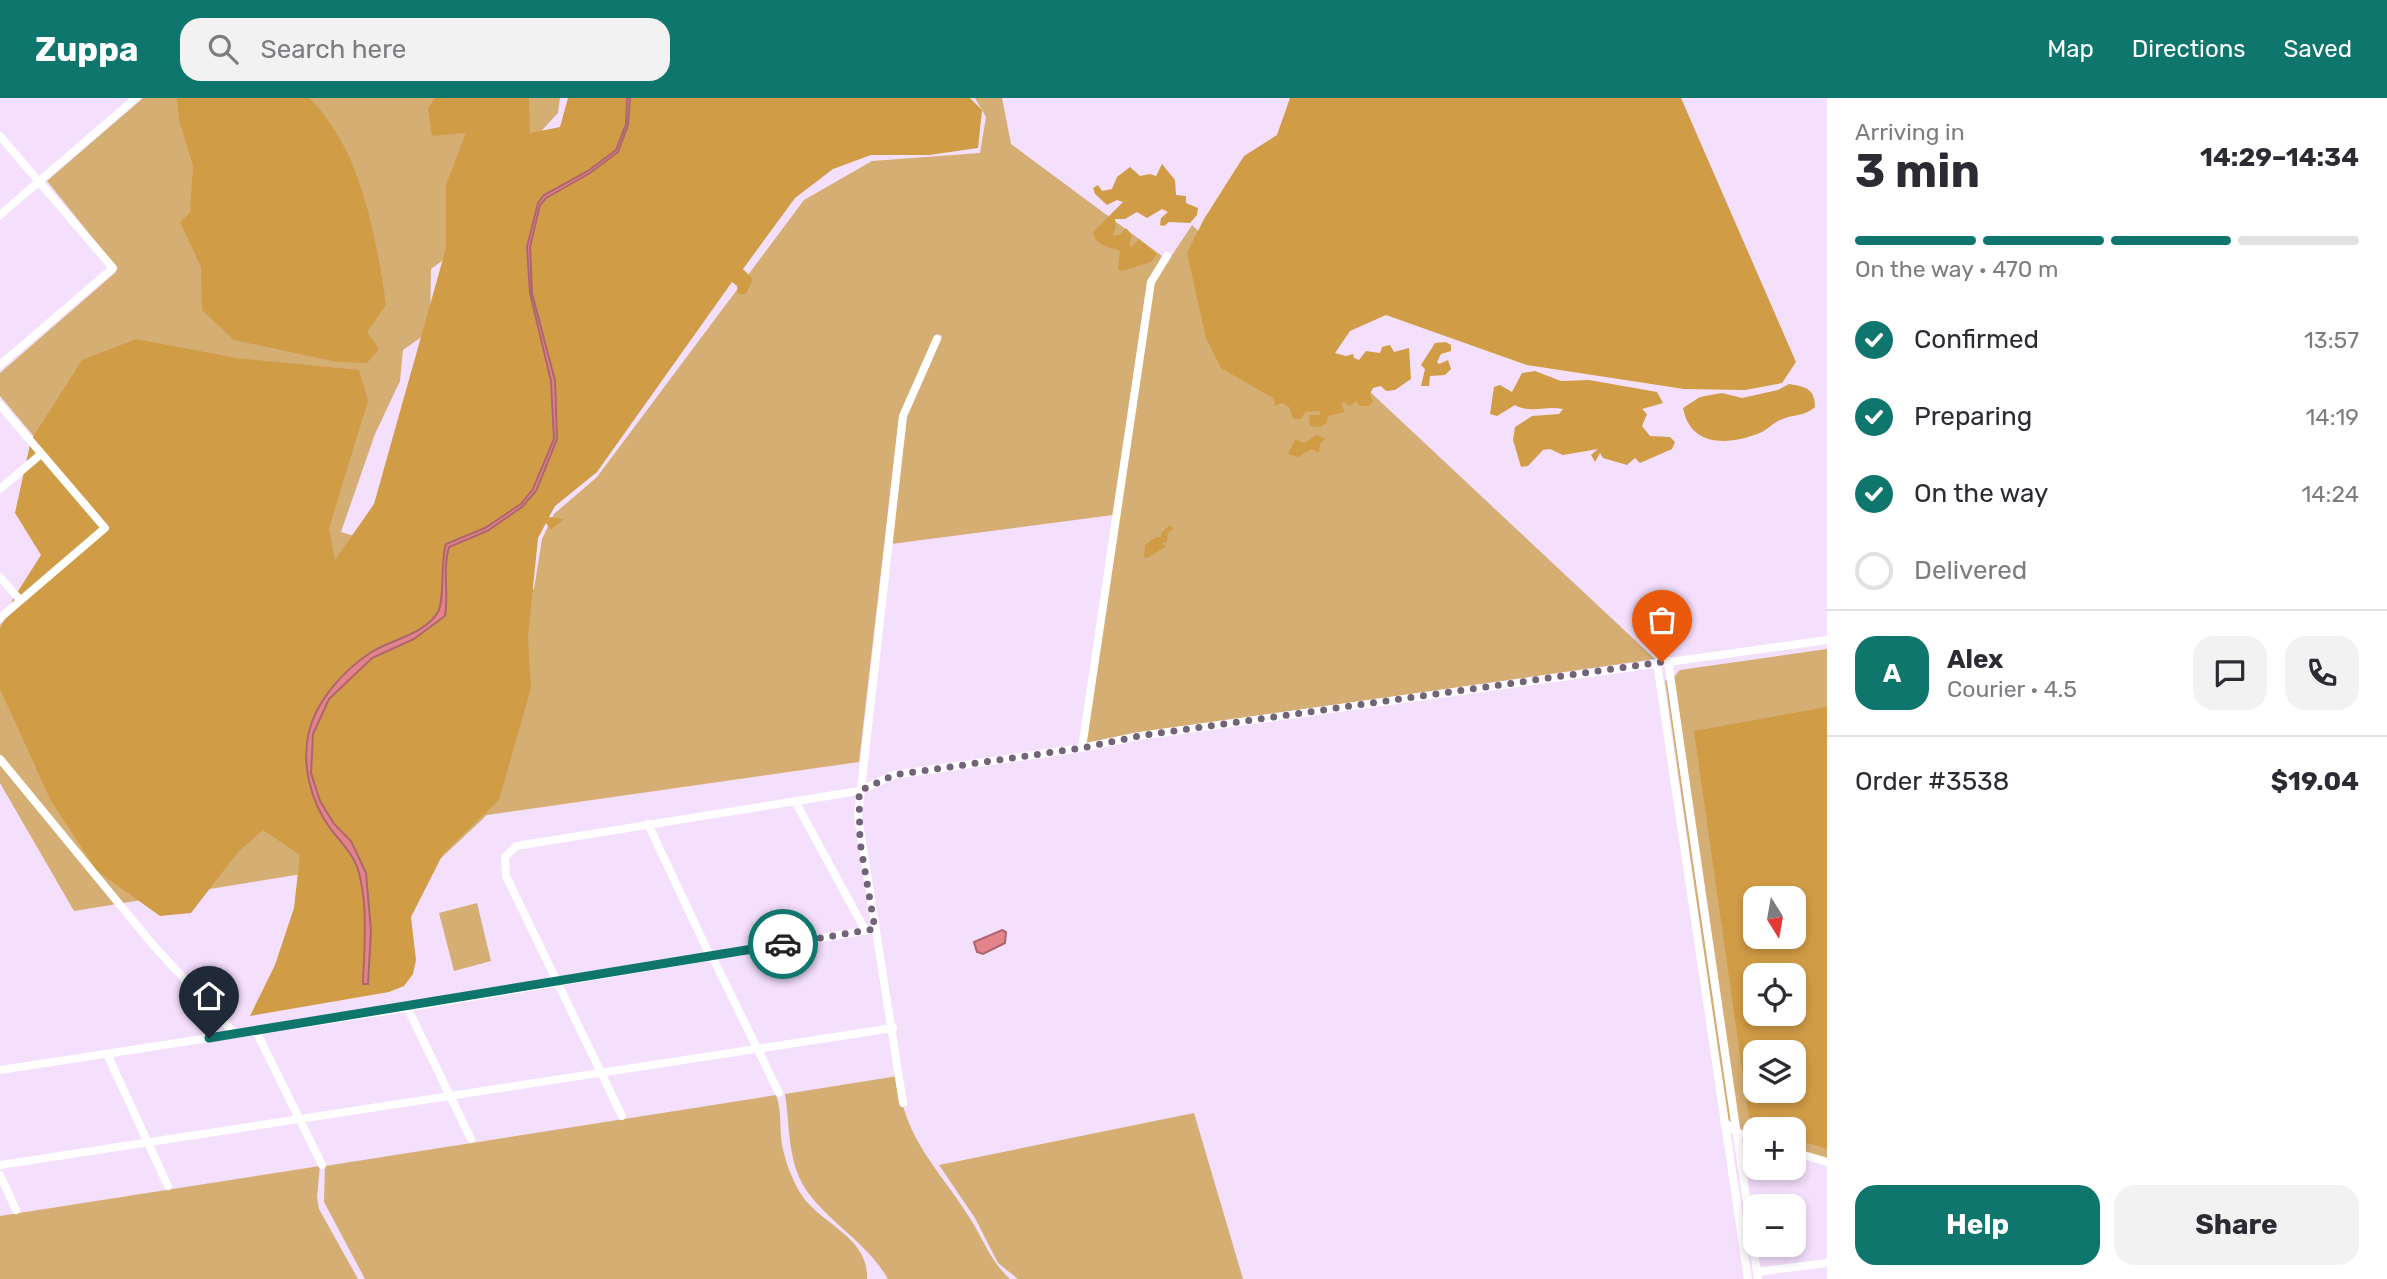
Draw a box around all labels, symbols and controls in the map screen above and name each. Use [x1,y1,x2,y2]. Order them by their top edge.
search box [180,18,670,81]
text: Zuppa [35,30,138,69]
icon: search [204,30,242,68]
text: Search here [260,34,406,65]
text: Map [2047,35,2094,63]
text: Directions [2132,35,2245,63]
text: Saved [2283,35,2352,63]
text: Arriving in [1855,118,1965,146]
text: 14:29–14:34 [2200,142,2359,173]
text: 3 min [1855,144,1980,199]
text: On the way · 470 m [1855,255,2059,283]
icon: check [1855,321,1893,359]
text: Confirmed [1914,324,2039,355]
text: 13:57 [2304,326,2359,354]
icon: check [1855,398,1893,436]
text: Preparing [1914,401,2032,432]
text: 14:19 [2306,403,2359,431]
icon: check [1855,475,1893,513]
text: On the way [1914,478,2048,509]
text: 14:24 [2301,480,2359,508]
text: Delivered [1914,555,2027,586]
pin [1632,590,1692,662]
icon: bag [1643,601,1681,639]
button: chat [2193,636,2267,710]
button: phone [2285,636,2359,710]
text: Alex [1947,644,2003,675]
text: A [1883,658,1901,689]
text: Courier · 4.5 [1947,675,2077,703]
text: Order #3538 [1855,766,2009,797]
text: $19.04 [2271,766,2359,797]
north arrow [1743,886,1806,948]
map controls [1743,886,1806,1257]
courier [748,909,818,979]
icon: car [764,925,802,963]
button: locate [1743,963,1806,1026]
pin [179,966,239,1038]
icon: home [190,977,228,1015]
button: layers [1743,1040,1806,1103]
button: + [1743,1117,1806,1180]
button: Help [1855,1185,2100,1265]
button: Share [2114,1185,2359,1265]
button: − [1743,1194,1806,1257]

